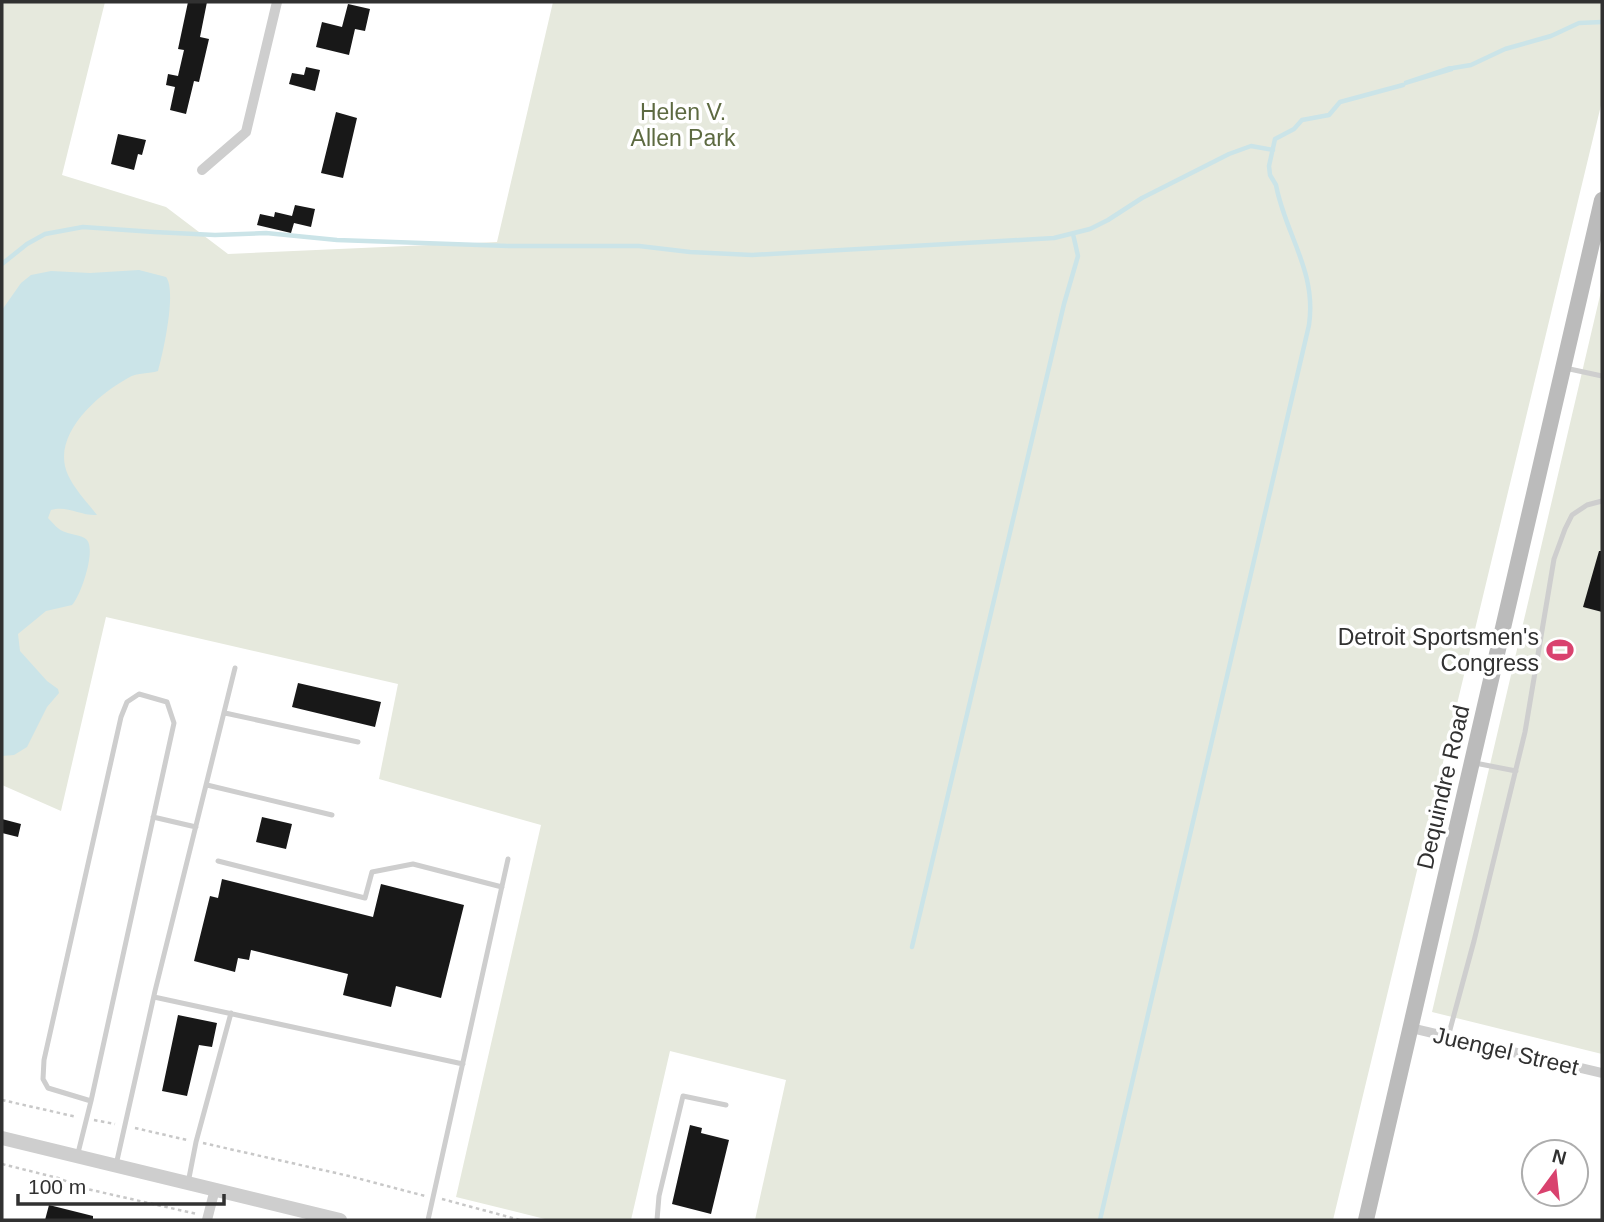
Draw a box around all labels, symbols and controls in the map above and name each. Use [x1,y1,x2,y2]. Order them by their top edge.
park label: Helen V. Allen Park [631,99,736,151]
place label: Detroit Sportsmen's Congress [1338,624,1539,676]
sports icon: Detroit Sportsmen's Congress [1545,635,1575,665]
street label: Dequindre Road [1411,702,1475,872]
street label: Juengel Street [1431,1022,1582,1080]
north arrow [1520,1138,1590,1208]
text: N [1550,1145,1569,1169]
scale bar [18,1162,224,1206]
text: 100 m [28,1175,86,1198]

